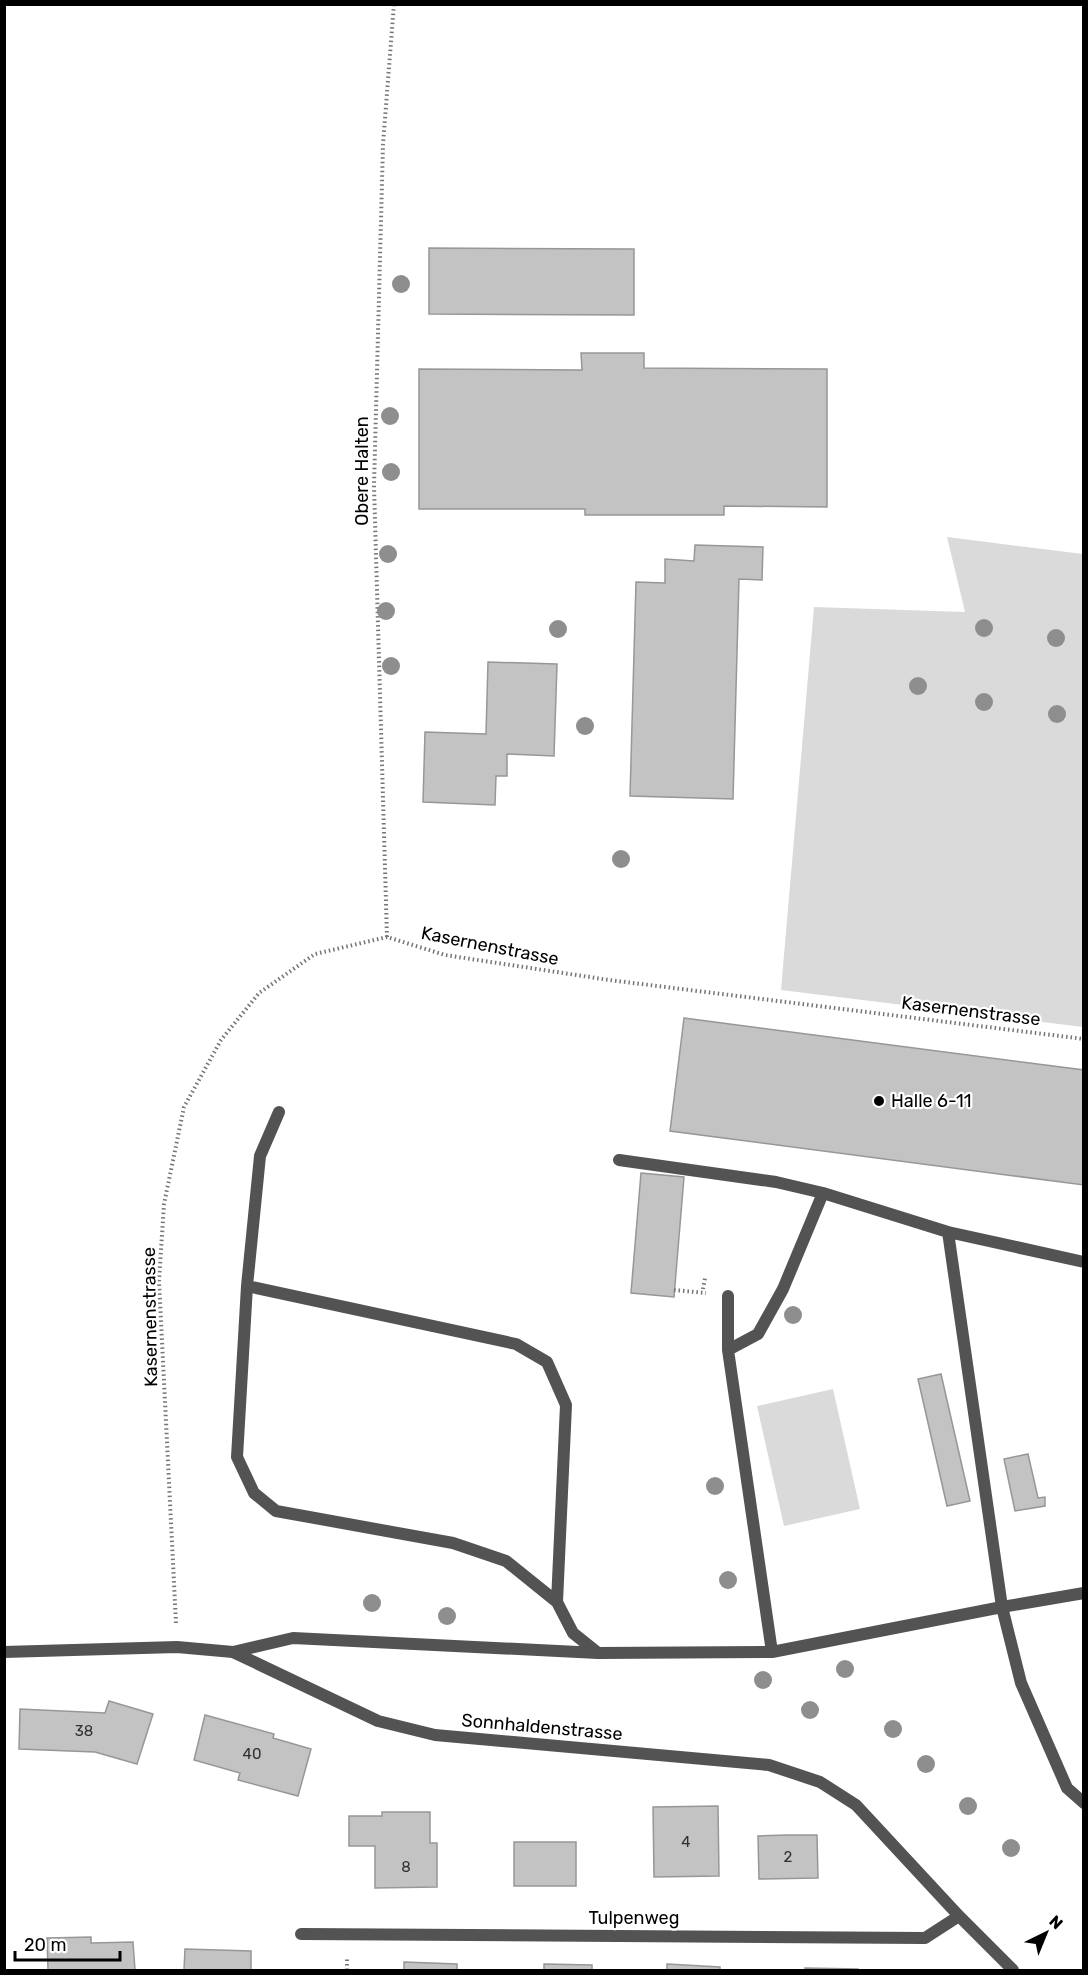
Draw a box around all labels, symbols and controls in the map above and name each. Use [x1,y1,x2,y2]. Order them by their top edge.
street label: Obere Halten [351,416,373,526]
street label: Kasernenstrasse [419,922,561,970]
street label: Kasernenstrasse [900,992,1042,1030]
place label: Halle 6-11 [891,1090,971,1112]
marker: Halle 6-11 [872,1094,886,1108]
street label: Kasernenstrasse [138,1247,162,1387]
street label: Sonnhaldenstrasse [461,1709,623,1745]
house number: 38 [75,1722,93,1740]
house number: 40 [243,1745,261,1763]
house number: 4 [681,1833,691,1851]
house number: 2 [784,1848,793,1866]
house number: 8 [401,1858,411,1876]
north arrow [1016,1903,1076,1963]
street label: Tulpenweg [589,1907,679,1929]
text: N [1045,1912,1067,1933]
scale bar [15,1924,120,1962]
text: 20 m [24,1934,66,1956]

